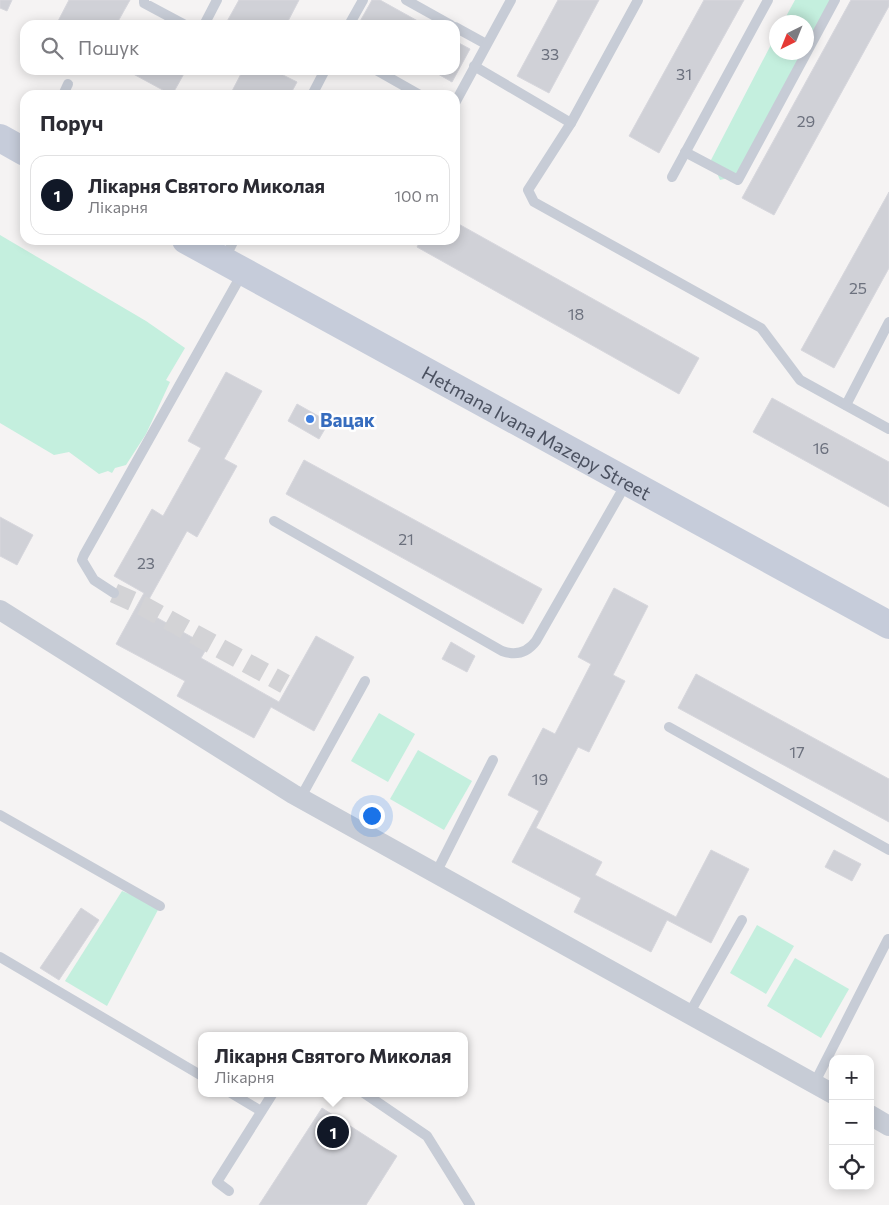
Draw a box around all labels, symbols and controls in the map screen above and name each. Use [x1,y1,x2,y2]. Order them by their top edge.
north arrow [769,15,814,60]
search box [20,20,460,75]
icon: search [38,34,66,62]
text: Пошук [78,36,139,59]
house number: 33 [541,44,559,63]
house number: 31 [676,64,692,83]
text: Поруч [40,110,103,135]
house number: 29 [797,111,815,130]
text: Лікарня Святого Миколая [88,174,325,197]
text: 1 [53,186,61,205]
text: 100 m [394,186,439,205]
text: Лікарня [88,197,148,216]
house number: 25 [849,278,867,297]
house number: 18 [568,304,584,323]
street label: Hetmana Ivana Mazepy Street [418,360,656,504]
place label: Вацак [320,408,375,431]
marker: Вацак [304,413,316,425]
house number: 16 [813,438,829,457]
house number: 21 [398,529,414,548]
house number: 23 [137,553,155,572]
house number: 17 [789,742,805,761]
house number: 19 [532,769,548,788]
your location [359,803,385,829]
popup [198,1032,468,1097]
text: Лікарня Святого Миколая [214,1044,452,1067]
map controls [829,1055,874,1190]
button: + [829,1055,874,1100]
text: Лікарня [214,1067,274,1086]
button: − [829,1100,874,1145]
pin: 1 [317,1113,349,1151]
button: locate [829,1145,874,1190]

